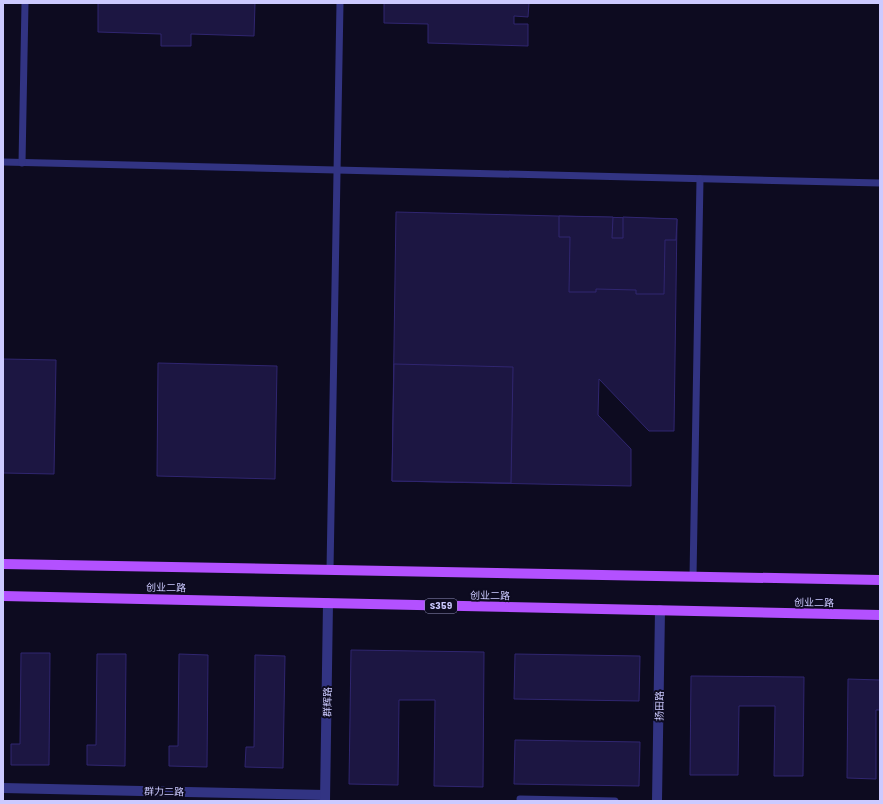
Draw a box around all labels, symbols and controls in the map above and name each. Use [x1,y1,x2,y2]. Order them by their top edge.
street label: 创业二路 [146,580,186,595]
street label: 创业二路 [470,588,510,603]
street label: 创业二路 [794,595,834,610]
road number: S359 [425,599,457,613]
street label: 群辉路 [320,687,335,717]
street label: 扬田路 [652,691,667,721]
street label: 群力二路 [144,784,184,799]

